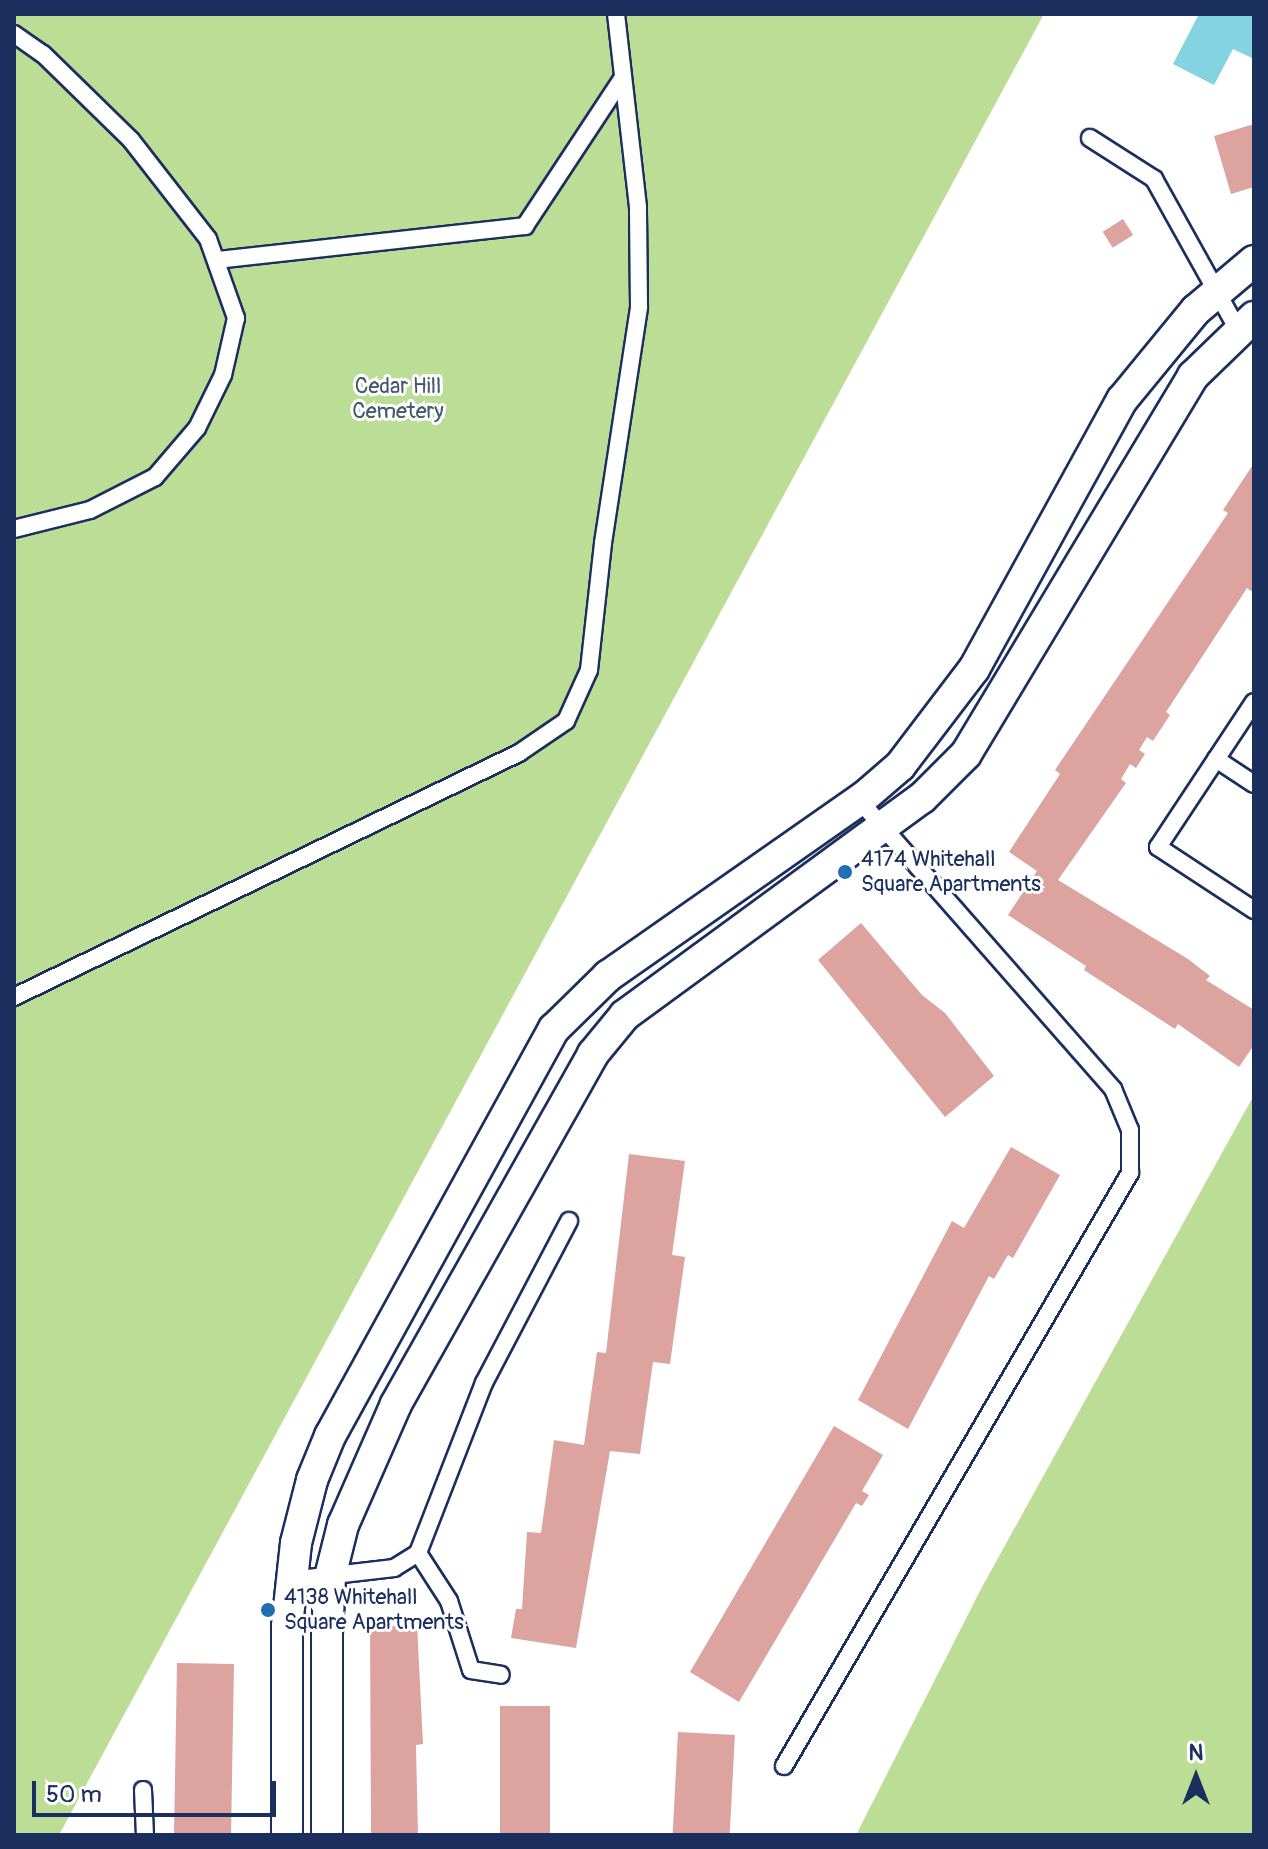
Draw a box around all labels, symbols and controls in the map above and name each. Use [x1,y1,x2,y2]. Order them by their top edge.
park label: Cedar Hill Cemetery [352,373,444,424]
place label: 4174 Whitehall Square Apartments [861,846,1041,898]
marker: 4174 Whitehall Square Apartments [836,863,854,881]
place label: 4138 Whitehall Square Apartments [284,1584,464,1636]
marker: 4138 Whitehall Square Apartments [259,1601,277,1619]
north arrow [1156,1737,1236,1817]
text: N [1189,1739,1203,1767]
scale bar [36,1765,280,1815]
text: 50 m [46,1780,102,1809]

